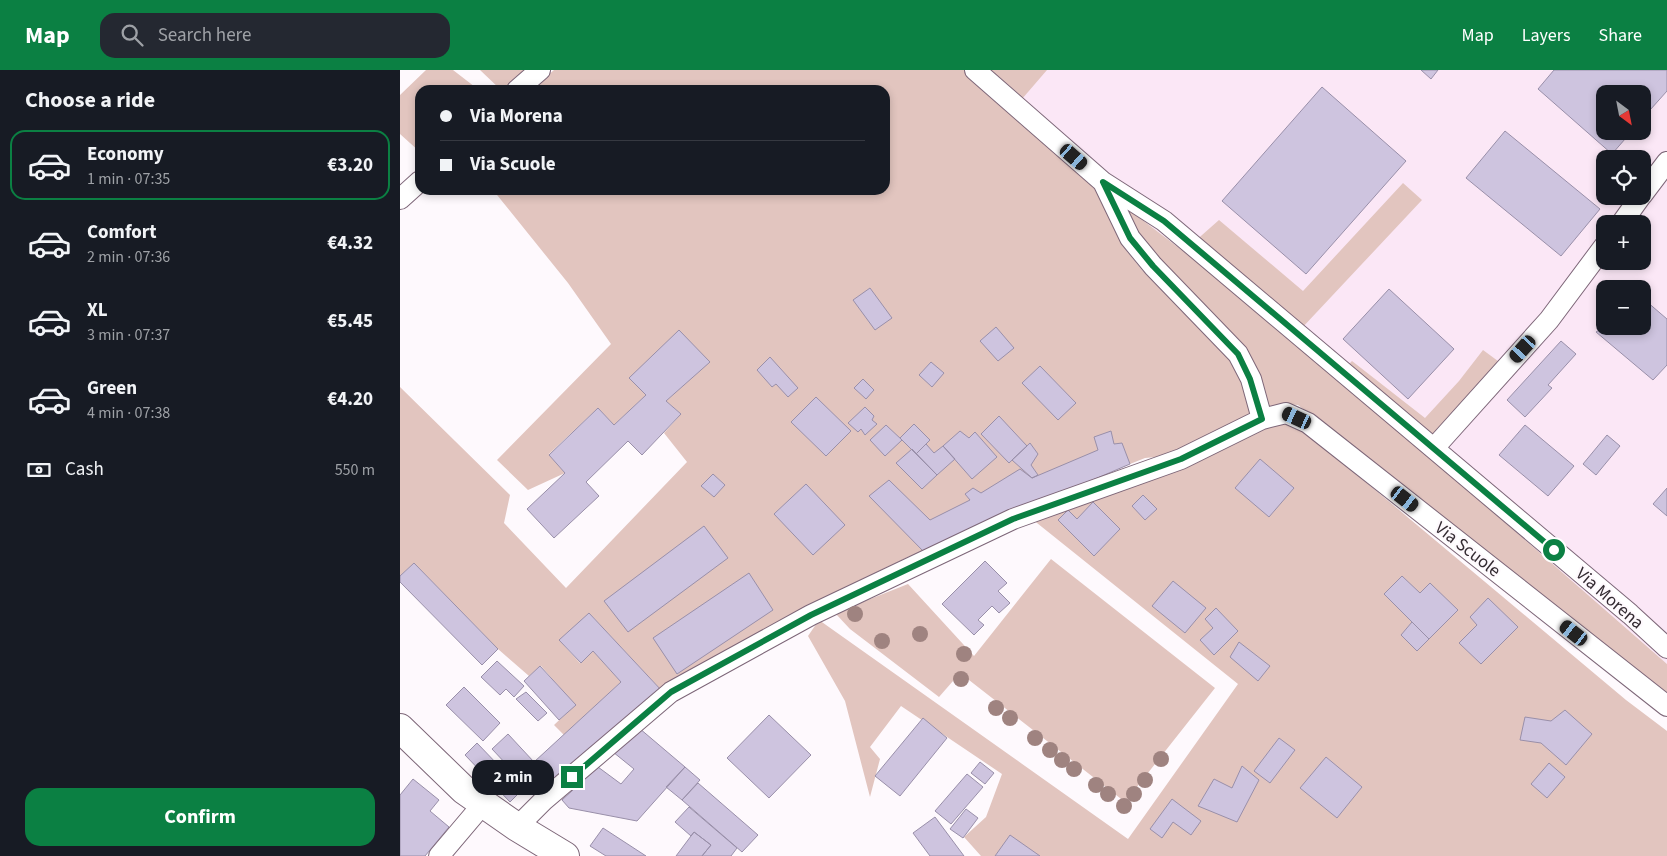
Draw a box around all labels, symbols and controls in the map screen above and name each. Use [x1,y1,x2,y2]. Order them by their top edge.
search box [100,13,450,58]
text: Map [25,18,70,53]
icon: search [118,21,146,49]
text: Search here [158,22,251,49]
text: Map [1462,23,1494,48]
text: Layers [1522,23,1571,48]
text: Share [1599,23,1642,48]
text: Choose a ride [25,84,155,116]
north arrow [1596,85,1651,140]
map controls [1596,85,1651,335]
text: Via Morena [470,103,563,130]
text: Economy [87,141,164,168]
car [1057,141,1090,173]
icon: car [27,143,72,188]
button: locate [1596,150,1651,205]
text: Via Scuole [470,151,556,178]
text: €3.20 [327,152,373,179]
text: 1 min · 07:35 [87,168,170,190]
button: + [1596,215,1651,270]
text: Comfort [87,219,157,246]
icon: car [27,221,72,266]
text: €4.32 [327,230,373,257]
text: 2 min · 07:36 [87,246,170,268]
button: − [1596,280,1651,335]
text: XL [87,297,108,324]
icon: car [27,299,72,344]
text: €5.45 [327,308,373,335]
text: 3 min · 07:37 [87,324,170,346]
car [1507,333,1538,365]
text: Green [87,375,137,402]
icon: car [27,377,72,422]
text: €4.20 [327,386,373,413]
text: 4 min · 07:38 [87,402,170,424]
car [1280,405,1313,431]
icon: cash [25,456,53,484]
text: Cash [65,456,104,483]
text: 550 m [335,459,375,481]
car [1388,484,1421,514]
street label: Via Scuole [1430,516,1506,583]
route start [1543,539,1565,561]
street label: Via Morena [1570,562,1649,635]
car [1557,618,1590,648]
callout: 2 min [472,760,554,794]
text: 2 min [494,766,532,788]
route end [561,766,583,788]
button: Confirm [25,788,375,846]

